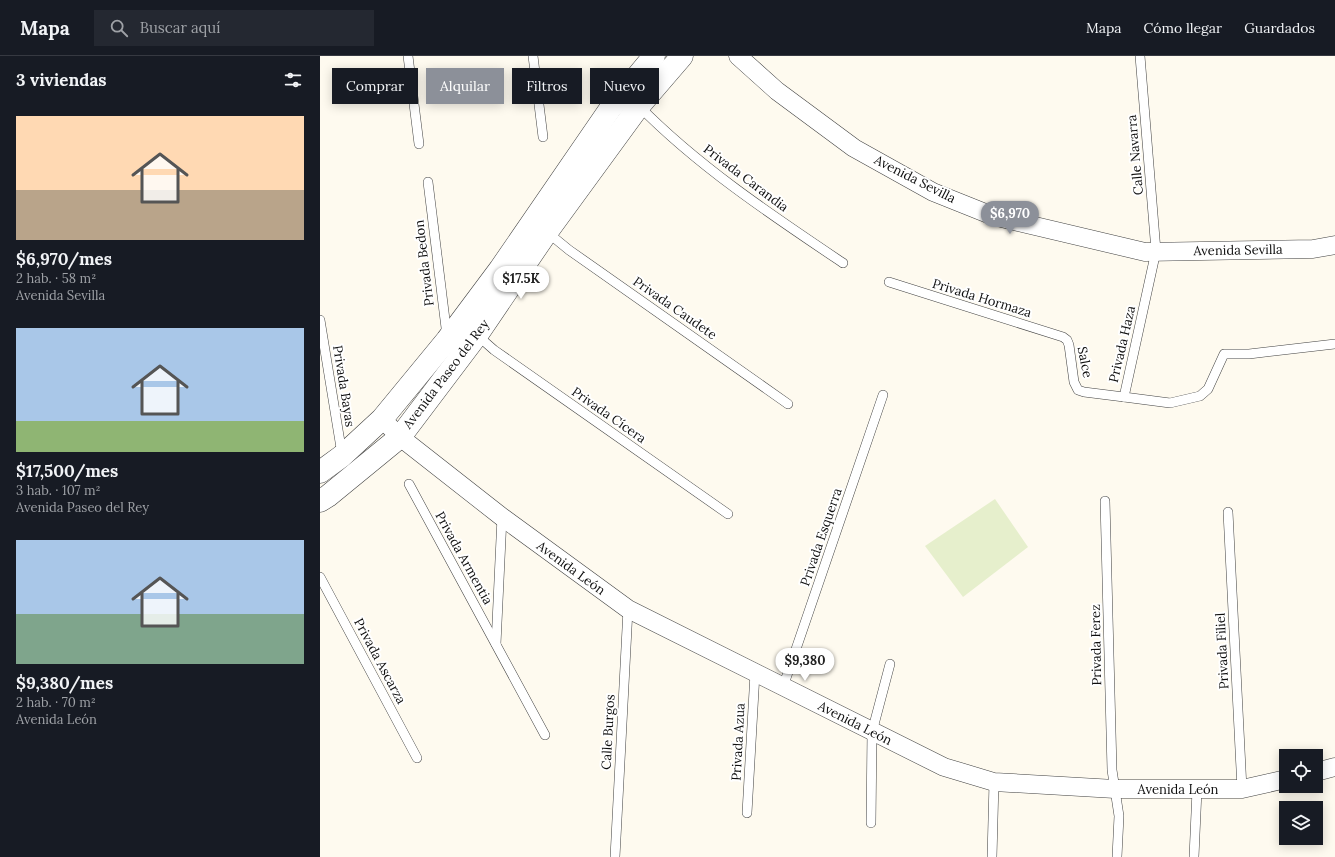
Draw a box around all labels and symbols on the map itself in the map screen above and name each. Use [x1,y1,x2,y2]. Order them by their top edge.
street label: Calle Navarra [1123,114,1147,196]
street label: Privada Carandia [700,140,792,216]
street label: Avenida Sevilla [870,151,959,207]
pin: $6,970 [977,201,1043,235]
street label: Privada Bedon [410,219,438,307]
street label: Avenida Sevilla [1192,241,1283,259]
pin: $17.5K [488,266,554,300]
street label: Privada Caudete [630,273,720,343]
street label: Privada Hormaza [930,275,1034,321]
street label: Privada Haza [1105,304,1139,384]
street label: Avenida Paseo del Rey [399,316,493,433]
street label: Privada Bayas [329,344,359,428]
street label: Salce [1074,345,1096,379]
street label: Privada Cícera [568,383,650,447]
street label: Privada Esquerra [796,486,846,588]
street label: Privada Armentia [431,508,497,608]
street label: Avenida León [532,537,609,599]
street label: Privada Ferez [1087,604,1105,686]
street label: Privada Filiel [1211,612,1232,690]
street label: Privada Ascarza [350,615,410,707]
pin: $9,380 [772,648,838,682]
street label: Calle Burgos [598,694,618,770]
street label: Avenida León [814,697,895,749]
street label: Privada Azua [727,702,749,781]
street label: Avenida León [1137,781,1219,798]

